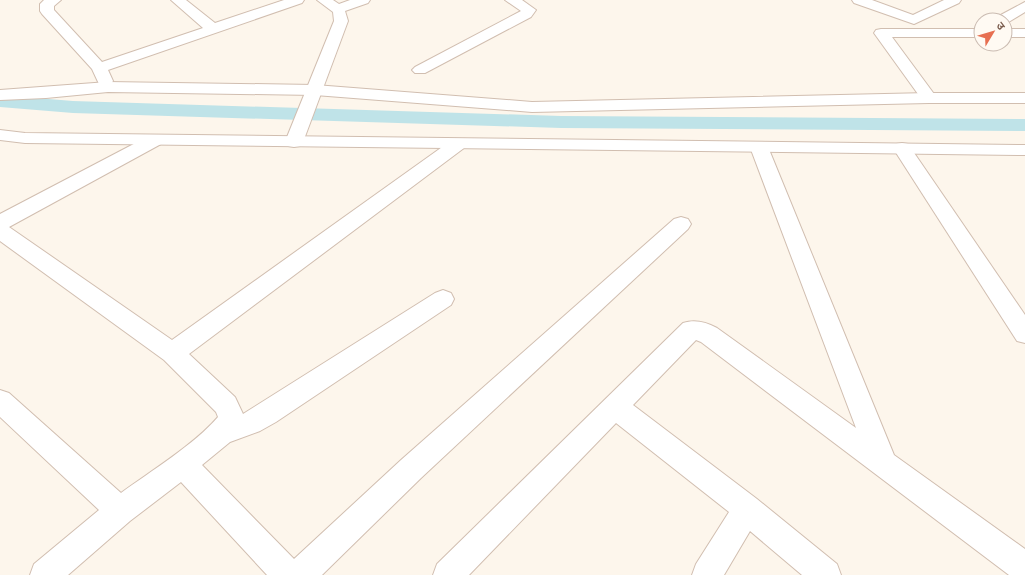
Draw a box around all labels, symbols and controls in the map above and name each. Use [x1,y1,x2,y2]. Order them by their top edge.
north arrow [973,12,1013,52]
text: उ [994,20,1008,33]

